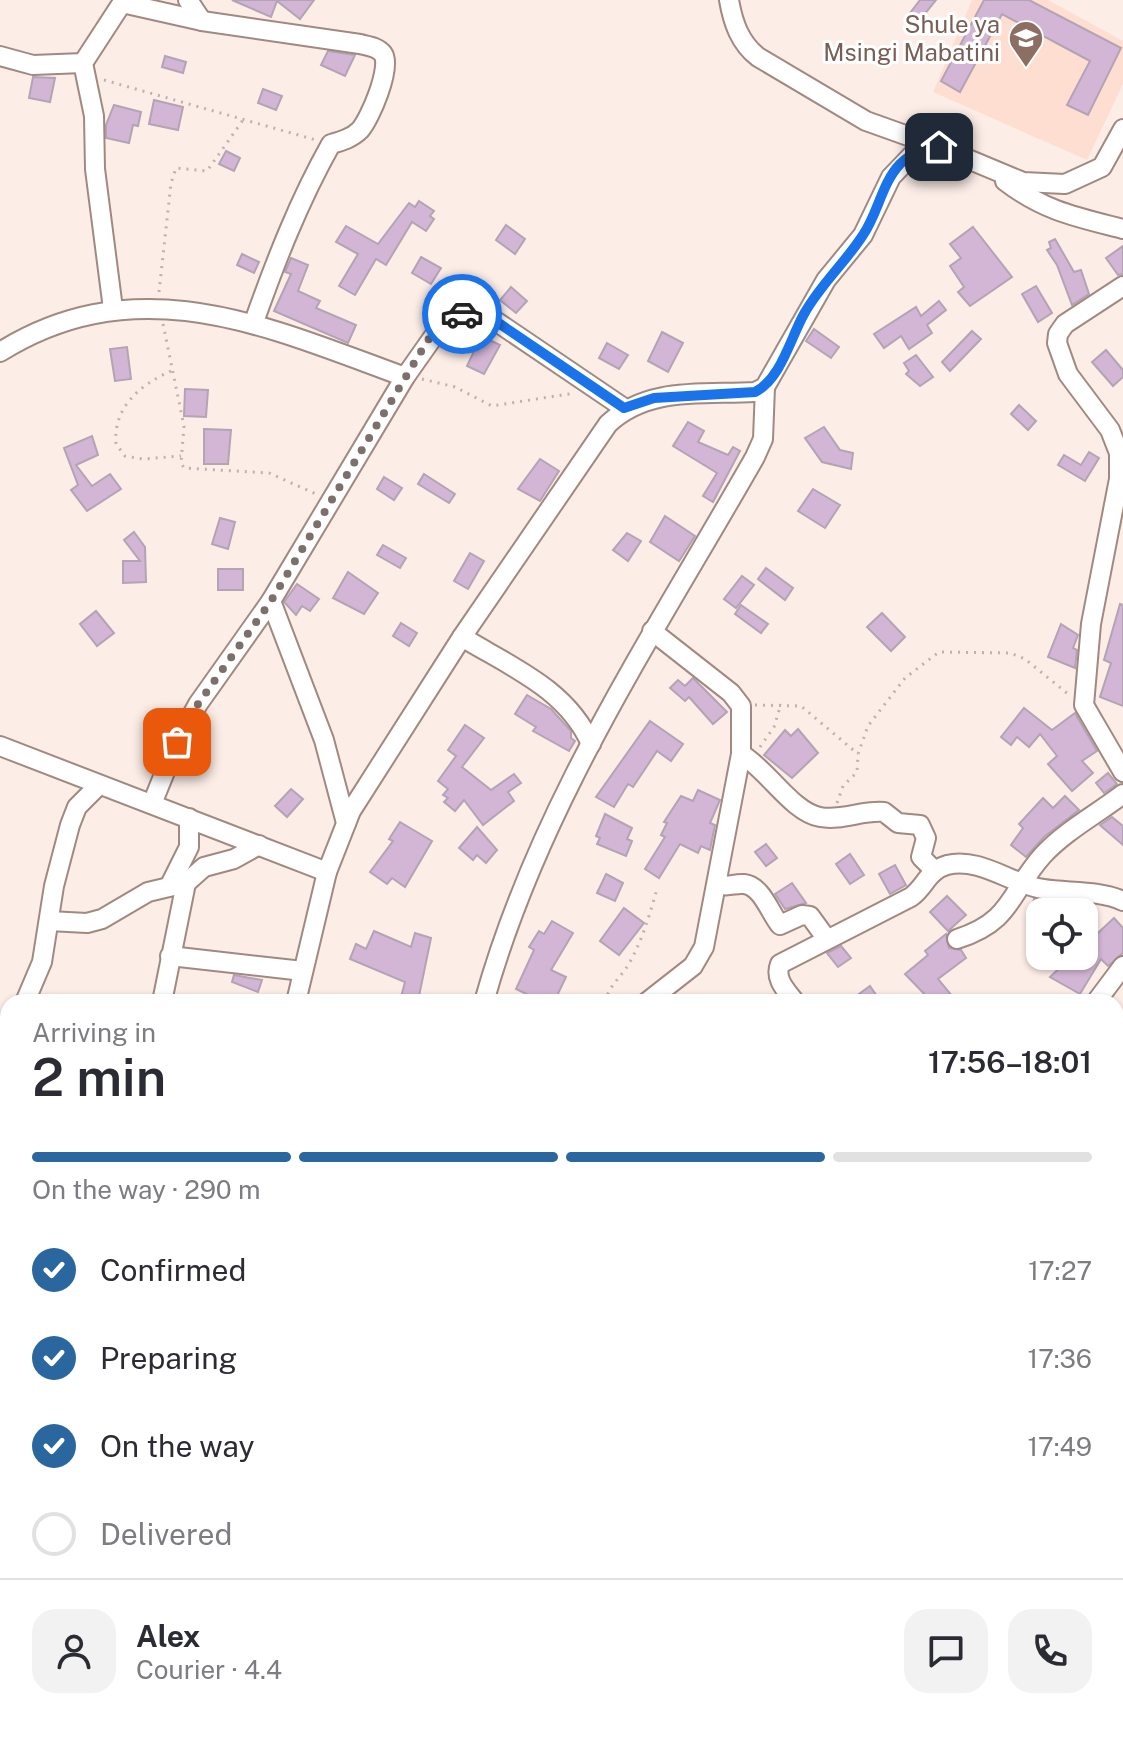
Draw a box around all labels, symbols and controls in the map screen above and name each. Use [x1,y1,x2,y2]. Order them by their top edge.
place label: Shule ya Msingi Mabatini [823,10,1000,66]
school or university icon: Shule ya Msingi Mabatini [1007,19,1045,69]
pin [905,113,973,181]
icon: home [917,125,961,169]
courier [422,274,502,354]
icon: car [440,292,484,336]
pin [143,708,211,776]
icon: bag [155,720,199,764]
map controls [1026,898,1098,970]
button: locate [1026,898,1098,970]
text: Arriving in [32,1017,156,1048]
text: 17:56–18:01 [928,1044,1092,1080]
text: 2 min [32,1047,166,1108]
text: On the way · 290 m [32,1174,260,1205]
icon: check [32,1248,76,1292]
text: Confirmed [100,1252,246,1288]
text: 17:27 [1028,1255,1092,1286]
icon: check [32,1336,76,1380]
text: Preparing [100,1340,237,1376]
text: 17:36 [1028,1343,1092,1374]
icon: check [32,1424,76,1468]
text: On the way [100,1428,254,1464]
text: 17:49 [1028,1431,1092,1462]
text: Delivered [100,1516,232,1552]
button: person [32,1609,116,1693]
button: chat [904,1609,988,1693]
button: phone [1008,1609,1092,1693]
text: Alex [136,1618,200,1654]
text: Courier · 4.4 [136,1654,282,1685]

